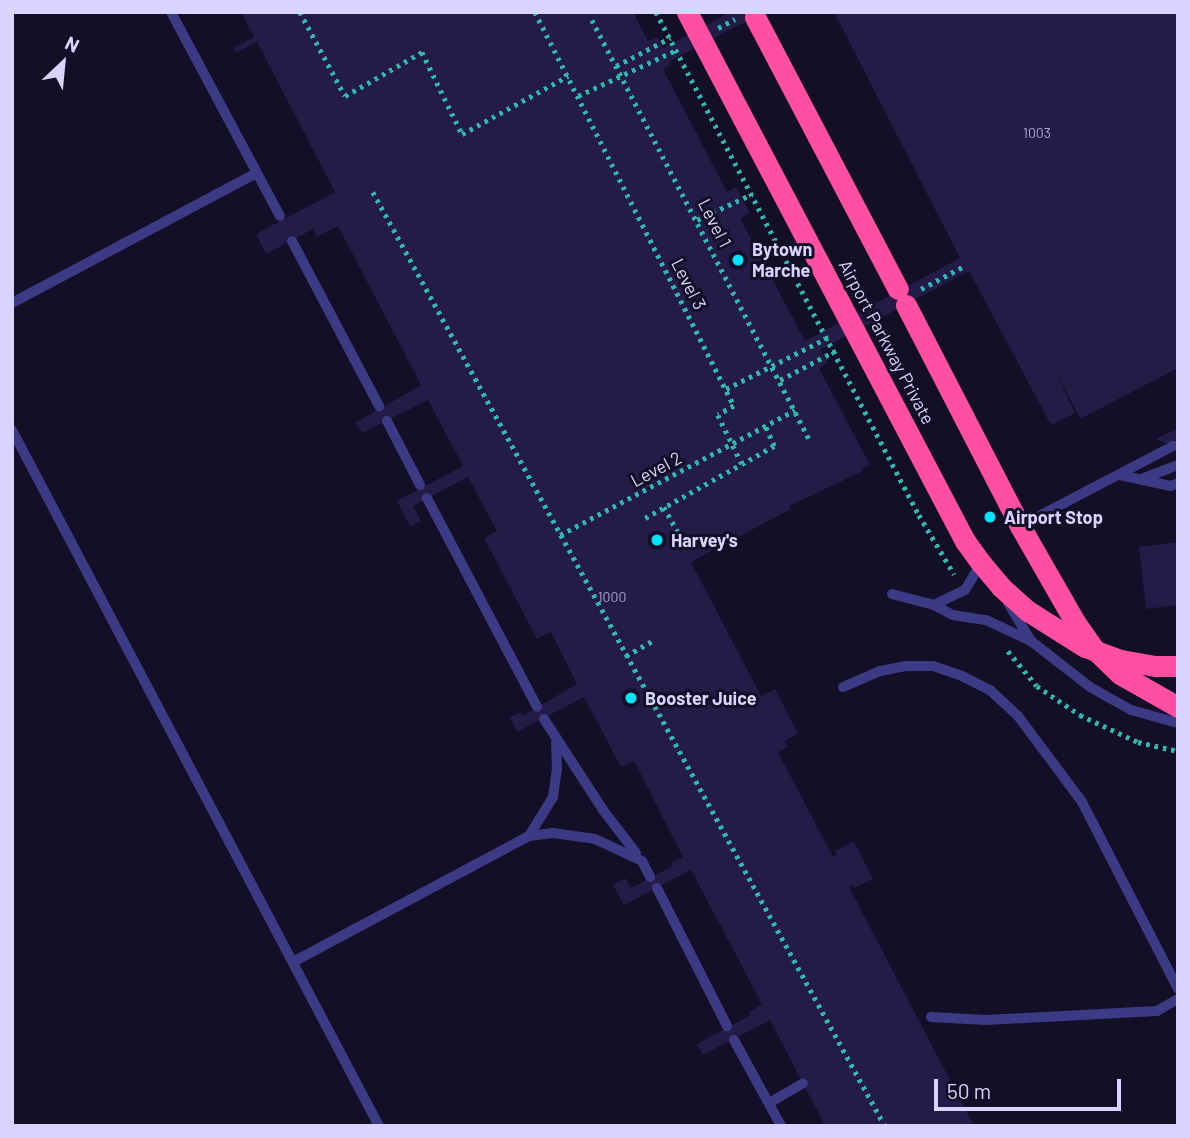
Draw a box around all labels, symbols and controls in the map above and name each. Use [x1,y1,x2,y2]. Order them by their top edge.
north arrow [28,28,98,98]
text: N [62,31,83,57]
house number: 1003 [1023,125,1051,141]
street label: Level 1 [694,195,736,251]
place label: Bytown Marche [752,239,812,282]
marker: Bytown Marche [730,252,746,268]
street label: Level 3 [667,255,711,313]
street label: Airport Parkway Private [835,256,939,428]
street label: Level 2 [627,447,685,491]
place label: Airport Stop [1004,506,1103,528]
marker: Airport Stop [982,509,998,525]
place label: Harvey's [671,529,738,551]
marker: Harvey's [649,532,665,548]
house number: 1000 [598,589,626,605]
place label: Booster Juice [645,687,757,709]
marker: Booster Juice [623,690,639,706]
scale bar [938,1064,1125,1108]
text: 50 m [947,1078,991,1103]

